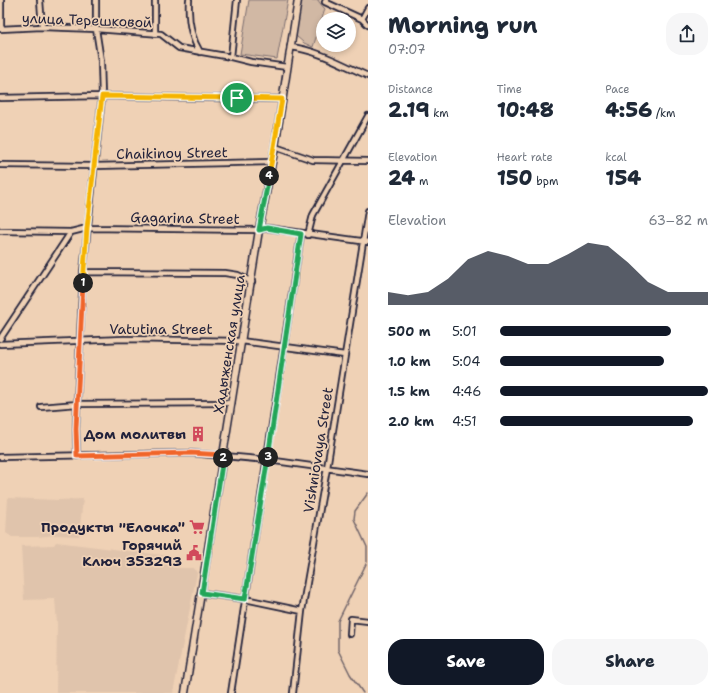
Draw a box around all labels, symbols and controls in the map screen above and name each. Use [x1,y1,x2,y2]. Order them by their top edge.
street label: улица Терешковой [22,9,152,31]
text: Morning run [388,11,538,40]
map controls [316,12,356,52]
button: layers [316,12,356,52]
button: share [666,13,708,55]
text: 07:07 [388,41,426,58]
pin [220,81,254,115]
text: Distance [388,82,433,97]
text: Time [497,82,522,97]
text: Pace [605,82,630,97]
icon: arrive [226,87,248,109]
text: 2.19 [388,97,429,123]
text: 10:48 [497,97,554,123]
text: 4:56 [605,97,652,123]
text: km [429,106,449,121]
text: /km [652,106,676,121]
street label: Chaikinoy Street [116,143,228,163]
text: Elevation [388,150,437,165]
text: Heart rate [497,150,553,165]
text: kcal [605,150,627,165]
text: 24 [388,165,415,191]
text: 150 [497,165,533,191]
text: 154 [605,165,641,191]
pin: 4 [259,166,279,186]
text: 4 [265,168,273,183]
text: m [415,174,429,189]
text: bpm [533,174,558,189]
street label: Gagarina Street [130,208,240,228]
text: Elevation [388,212,446,229]
text: 63–82 m [648,212,708,229]
pin: 1 [73,273,93,293]
street label: Хадыженская улица [209,273,249,415]
text: 1 [80,275,86,290]
street label: Vatutina Street [109,320,213,338]
text: 500 m [388,323,431,340]
text: 5:01 [452,323,477,340]
text: 1.0 km [388,353,430,370]
text: 5:04 [452,353,480,370]
text: 1.5 km [388,383,430,400]
text: 4:46 [452,383,481,400]
street label: Vishniovaya Street [299,386,337,514]
text: 2.0 km [388,413,434,430]
text: 4:51 [452,413,477,430]
place label: Дом молитвы [84,425,186,443]
building icon: Дом молитвы [189,425,207,443]
pin: 3 [258,447,278,467]
pin: 2 [213,448,233,468]
text: 3 [264,449,272,464]
text: 2 [219,450,227,465]
place label: Продукты "Елочка" [41,518,185,536]
supermarket icon: Продукты "Елочка" [188,518,206,536]
place label: Горячий Ключ 353293 [82,536,182,570]
public building icon: Горячий Ключ 353293 [185,544,203,562]
button: Save [388,639,544,685]
button: Share [552,639,708,685]

